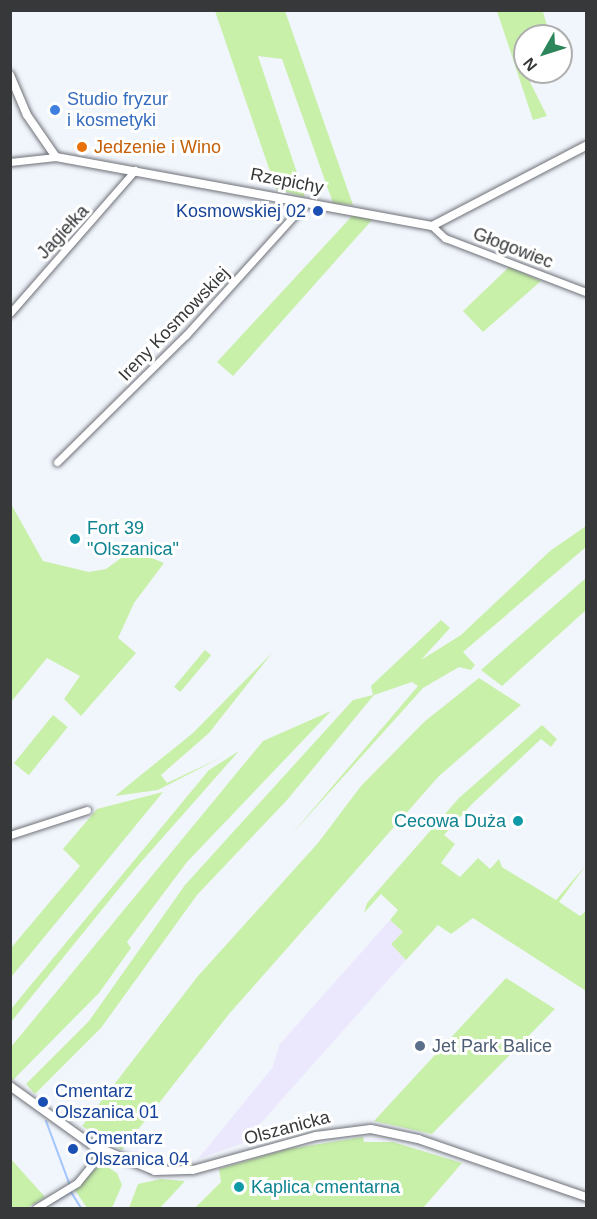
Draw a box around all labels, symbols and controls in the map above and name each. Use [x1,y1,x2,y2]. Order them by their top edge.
north arrow [513,24,573,84]
text: N [520,55,540,74]
place label: Studio fryzur i kosmetyki [67,89,168,132]
marker: Studio fryzur i kosmetyki [48,103,62,117]
place label: Jedzenie i Wino [94,136,221,158]
marker: Jedzenie i Wino [75,140,89,154]
street label: Rzepichy [249,163,325,199]
street label: Jagiełka [33,200,93,264]
place label: Kosmowskiej 02 [176,200,306,222]
marker: Kosmowskiej 02 [311,204,325,218]
street label: Głogowiec [470,223,556,273]
street label: Ireny Kosmowskiej [114,263,234,385]
place label: Fort 39 "Olszanica" [87,518,179,560]
marker: Fort 39 "Olszanica" [68,532,82,546]
place label: Cecowa Duża [394,810,506,832]
marker: Cecowa Duża [511,814,525,828]
place label: Jet Park Balice [432,1035,552,1057]
marker: Jet Park Balice [413,1039,427,1053]
place label: Cmentarz Olszanica 01 [55,1081,159,1124]
marker: Cmentarz Olszanica 01 [36,1095,50,1109]
street label: Olszanicka [242,1106,332,1150]
place label: Cmentarz Olszanica 04 [85,1128,189,1170]
marker: Cmentarz Olszanica 04 [66,1142,80,1156]
place label: Kaplica cmentarna [251,1176,400,1198]
marker: Kaplica cmentarna [232,1180,246,1194]

